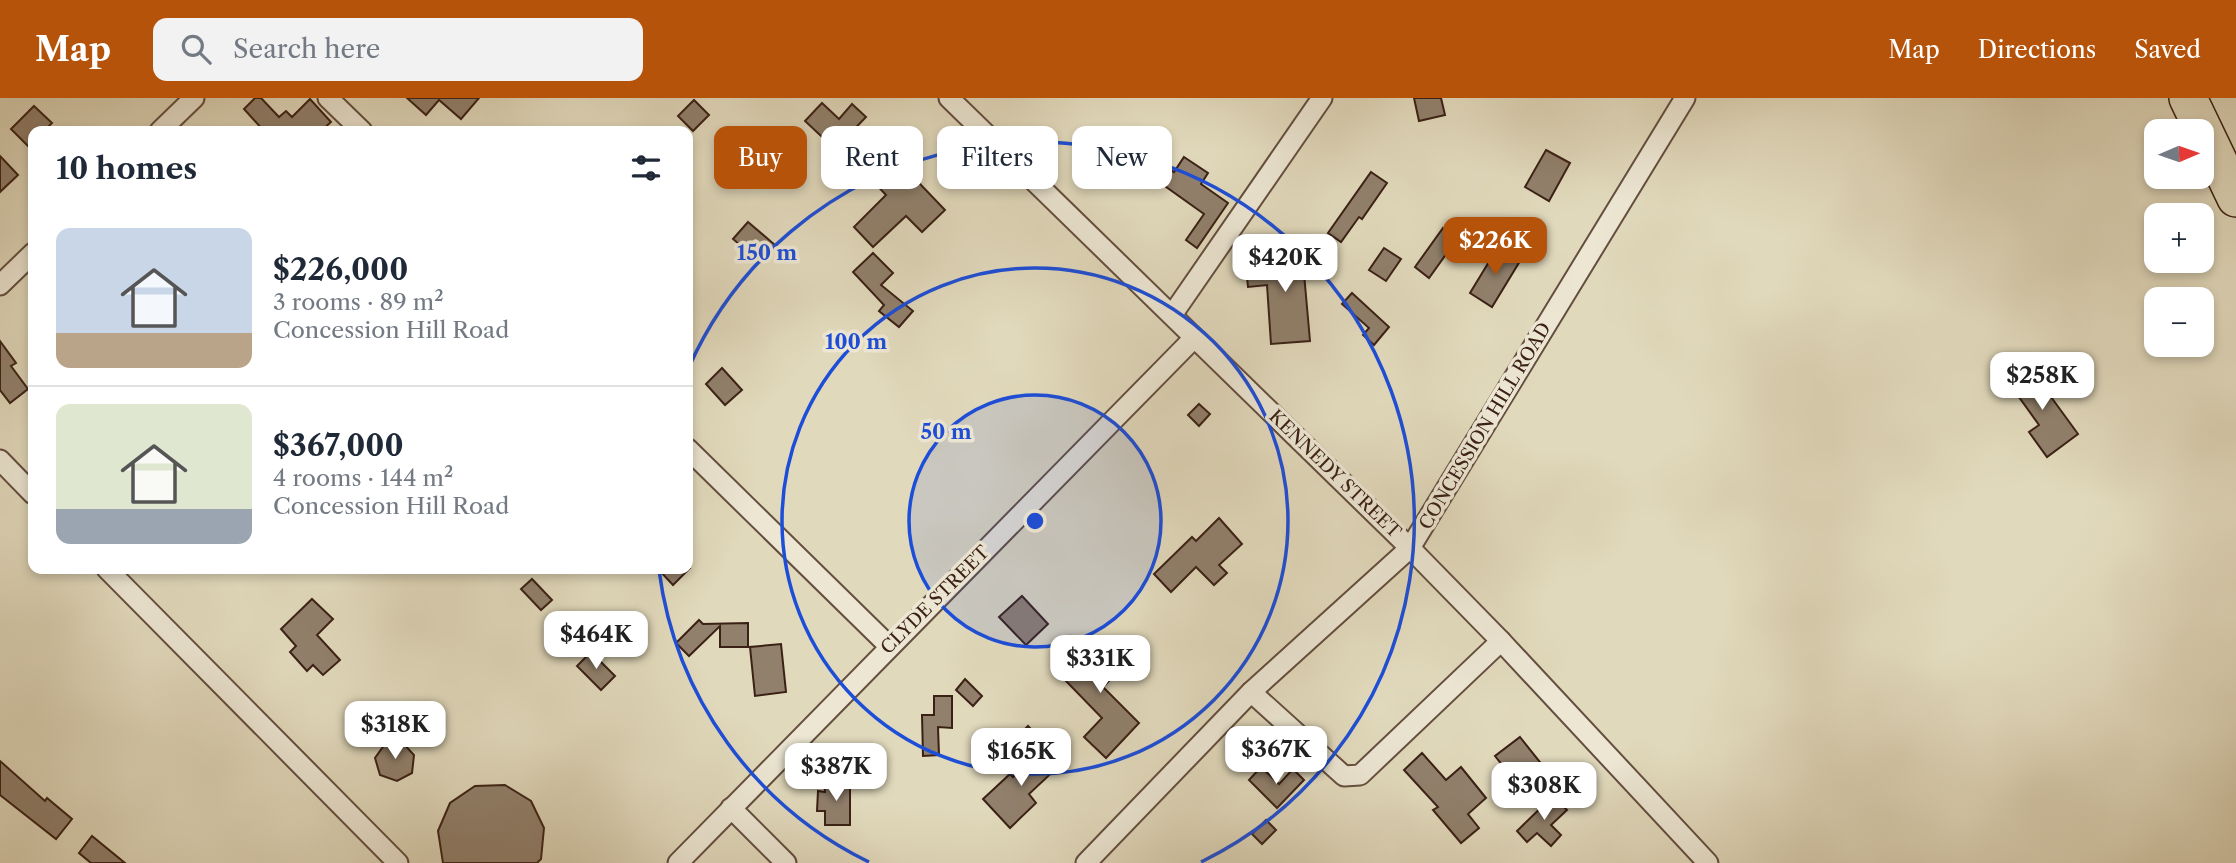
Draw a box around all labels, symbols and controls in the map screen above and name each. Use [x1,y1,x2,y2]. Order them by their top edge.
search box [153,18,643,81]
text: Map [35,29,111,70]
icon: search [177,30,215,68]
text: Search here [233,33,380,65]
text: Map [1888,35,1940,64]
text: Directions [1978,35,2096,64]
text: Saved [2134,35,2201,64]
north arrow [2144,119,2214,189]
map controls [2144,119,2214,357]
chip: Buy [714,126,807,189]
chip: Rent [821,126,923,189]
chip: Filters [937,126,1058,189]
chip: New [1072,126,1172,189]
icon: filters [627,149,665,187]
text: 10 homes [56,150,197,187]
button: + [2144,203,2214,273]
pin: $226K [1446,218,1544,277]
text: $226K [1459,226,1531,254]
pin: $420K [1236,234,1334,294]
text: 150 m [737,240,797,265]
text: $420K [1248,243,1322,271]
text: $226,000 [273,251,408,288]
icon: home [112,256,196,340]
button: − [2144,287,2214,357]
text: 3 rooms · 89 m² [273,288,444,316]
text: Concession Hill Road [273,316,509,344]
street label: CONCESSION HILL ROAD [1414,318,1556,534]
text: 100 m [825,329,887,354]
pin: $258K [1993,352,2091,412]
text: $258K [2006,361,2078,389]
street label: KENNEDY STREET [1264,405,1406,543]
text: 50 m [920,419,972,444]
text: $367,000 [273,427,404,464]
icon: home [112,432,196,516]
text: 4 rooms · 144 m² [273,464,453,492]
text: Concession Hill Road [273,492,509,520]
centre of rings [1023,509,1047,533]
street label: CLYDE STREET [876,541,994,659]
pin: $464K [547,612,645,671]
text: $464K [560,620,632,648]
pin: $331K [1051,636,1149,695]
text: $331K [1066,644,1134,672]
pin: $318K [346,702,444,761]
text: $318K [361,710,429,738]
pin: $367K [1227,726,1325,786]
pin: $165K [972,728,1070,788]
text: $367K [1241,735,1311,763]
text: $165K [987,737,1055,765]
pin: $387K [787,744,885,803]
text: $387K [801,752,871,780]
pin: $308K [1495,762,1593,822]
text: $308K [1507,771,1581,799]

